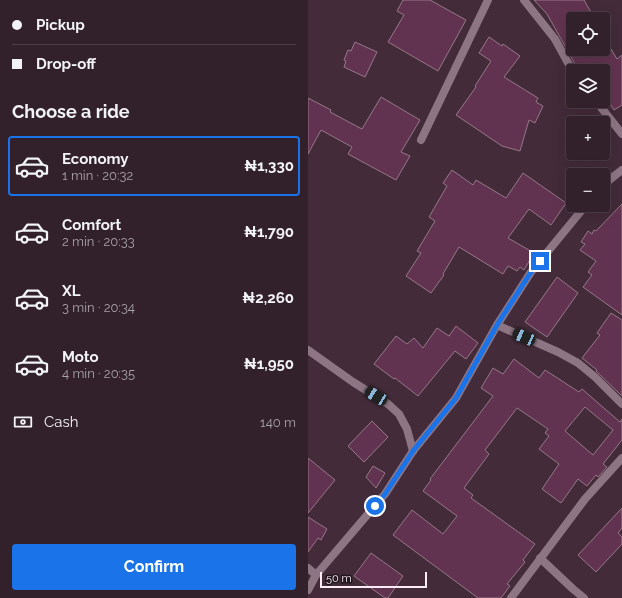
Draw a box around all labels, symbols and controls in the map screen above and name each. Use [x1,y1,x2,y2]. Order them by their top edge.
map controls [566,12,610,212]
button: locate [566,12,610,56]
text: Pickup [36,16,85,34]
text: Drop-off [36,55,96,73]
button: layers [566,64,610,108]
text: Choose a ride [12,101,130,122]
button: + [566,116,610,160]
icon: car [14,148,50,184]
text: Economy [62,150,129,168]
text: ₦1,330 [244,157,294,175]
text: 1 min · 20:32 [62,168,133,183]
button: − [566,168,610,212]
icon: car [14,214,50,250]
text: Comfort [62,216,121,234]
text: ₦1,790 [244,223,294,241]
text: 2 min · 20:33 [62,234,135,249]
route end [531,252,549,270]
icon: car [14,280,50,316]
text: XL [62,282,80,300]
text: ₦2,260 [242,289,294,307]
text: 3 min · 20:34 [62,300,135,315]
car [511,327,537,347]
icon: car [14,346,50,382]
text: Moto [62,348,99,366]
text: ₦1,950 [244,355,294,373]
text: 4 min · 20:35 [62,366,135,381]
car [363,385,389,407]
icon: cash [12,411,34,433]
text: Cash [44,413,78,431]
text: 140 m [260,415,296,430]
route start [366,497,384,515]
button: Confirm [12,544,296,590]
scale bar [320,570,427,589]
text: 50 m [326,572,352,585]

